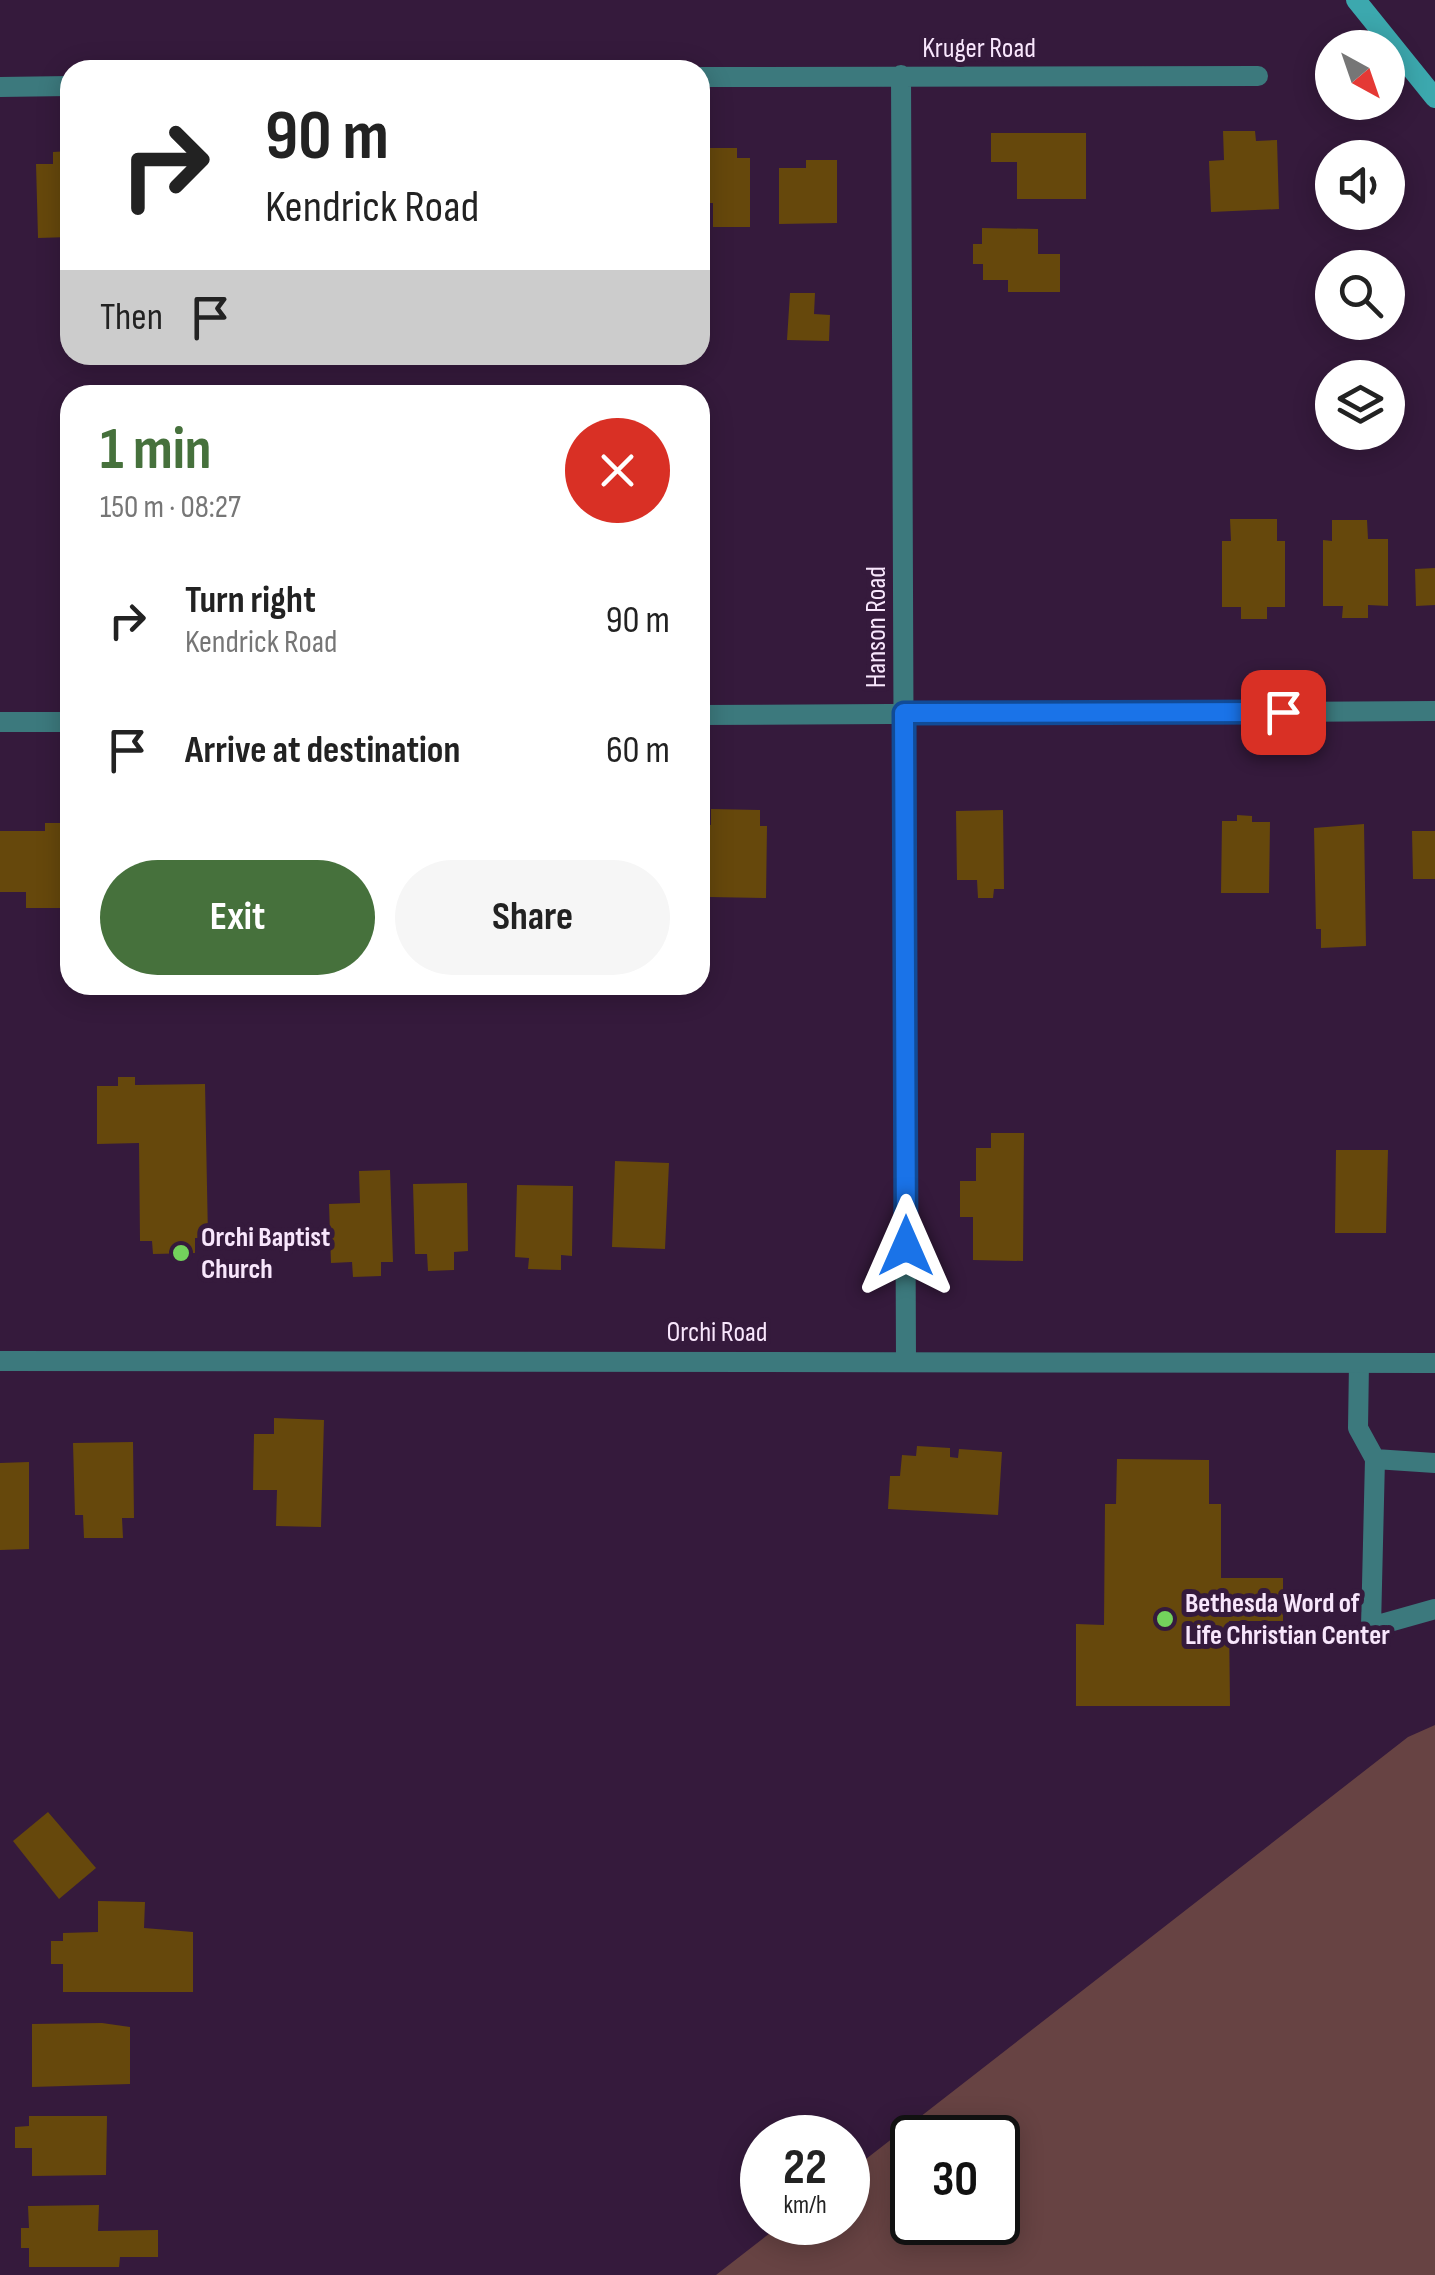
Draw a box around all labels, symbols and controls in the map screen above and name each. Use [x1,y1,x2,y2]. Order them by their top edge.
north arrow [1315,30,1405,120]
map controls [1315,30,1405,450]
street label: Kruger Road [922,32,1036,65]
text: 90 m [265,95,389,179]
icon: right [100,100,230,230]
button: sound [1315,140,1405,230]
text: Kendrick Road [265,180,479,235]
button: search [1315,250,1405,340]
icon: arrive [183,290,238,345]
text: Then [100,295,163,340]
button: layers [1315,360,1405,450]
text: 1 min [100,414,212,486]
button: close [565,418,670,523]
text: 150 m · 08:27 [100,488,241,527]
street label: Hanson Road [860,566,893,688]
text: Turn right [185,578,316,623]
icon: right [100,593,155,648]
text: 90 m [606,598,670,643]
text: Kendrick Road [185,623,337,662]
pin [1241,670,1326,755]
icon: arrive [1256,685,1311,740]
icon: arrive [100,723,155,778]
text: Arrive at destination [185,728,460,773]
text: 60 m [606,728,670,773]
button: Exit [100,860,375,975]
button: Share [395,860,670,975]
position arrow [854,1194,958,1298]
place label: Orchi Baptist Church [201,1221,330,1286]
marker: Orchi Baptist Church [170,1242,192,1264]
street label: Orchi Road [667,1316,767,1349]
place label: Bethesda Word of Life Christian Center [1185,1587,1390,1652]
marker: Bethesda Word of Life Christian Center [1154,1608,1176,1630]
speed limit sign: 30 [890,2115,1020,2245]
text: 22 [783,2138,827,2198]
text: km/h [783,2190,827,2221]

